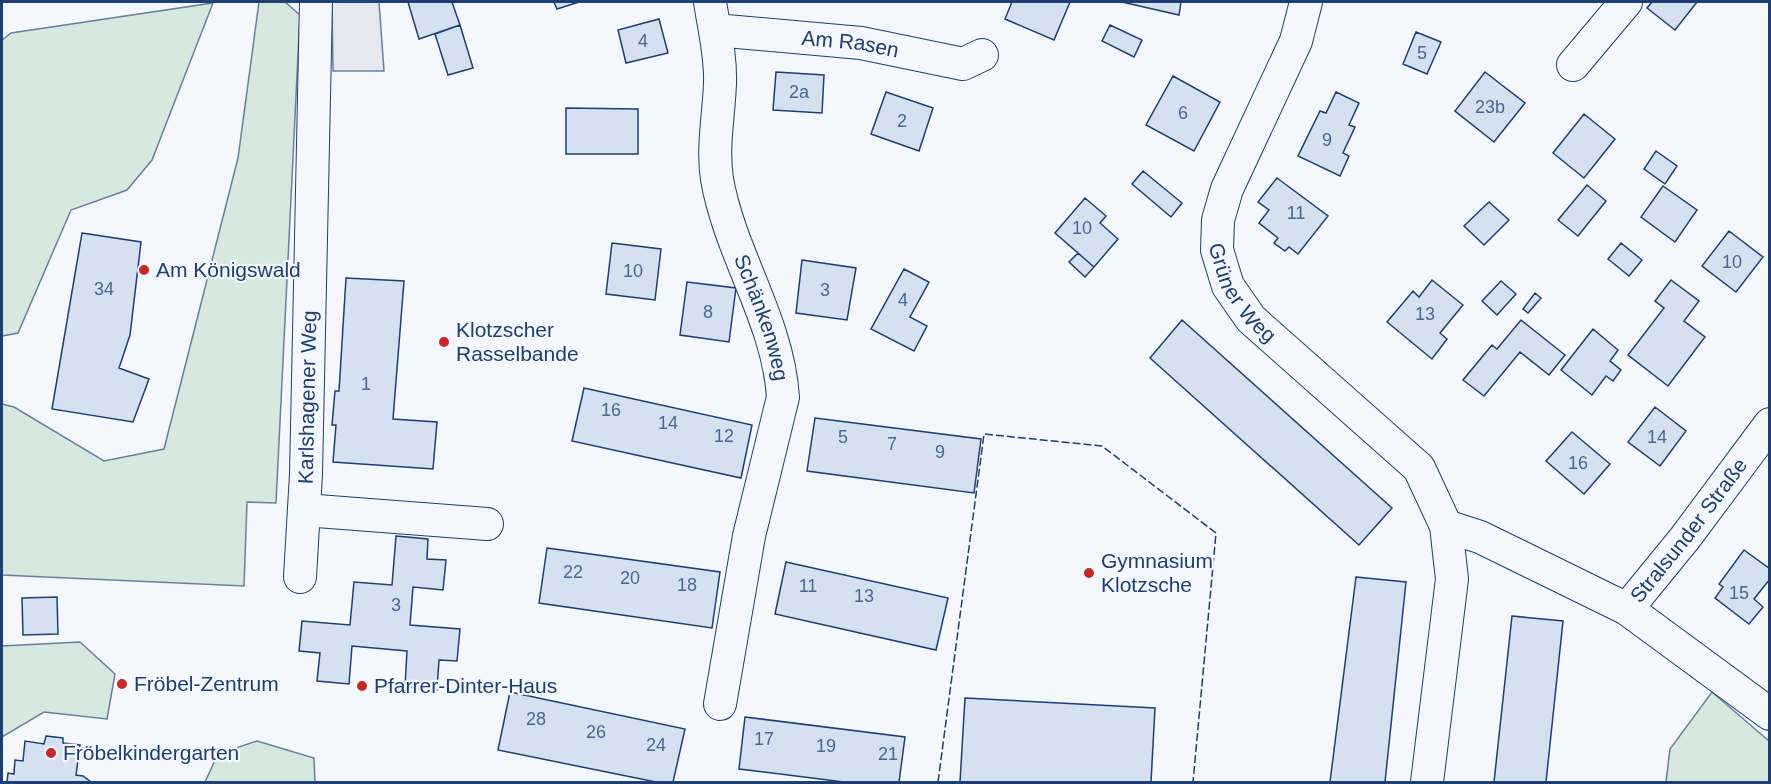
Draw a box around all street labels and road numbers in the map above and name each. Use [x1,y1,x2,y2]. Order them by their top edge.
street label: Am Rasen [801,26,901,62]
street label: Grüner Weg [1204,240,1281,347]
street label: Schänkenweg [730,251,793,382]
street label: Karlshagener Weg [293,310,320,485]
street label: Stralsunder Straße [1625,453,1752,607]

